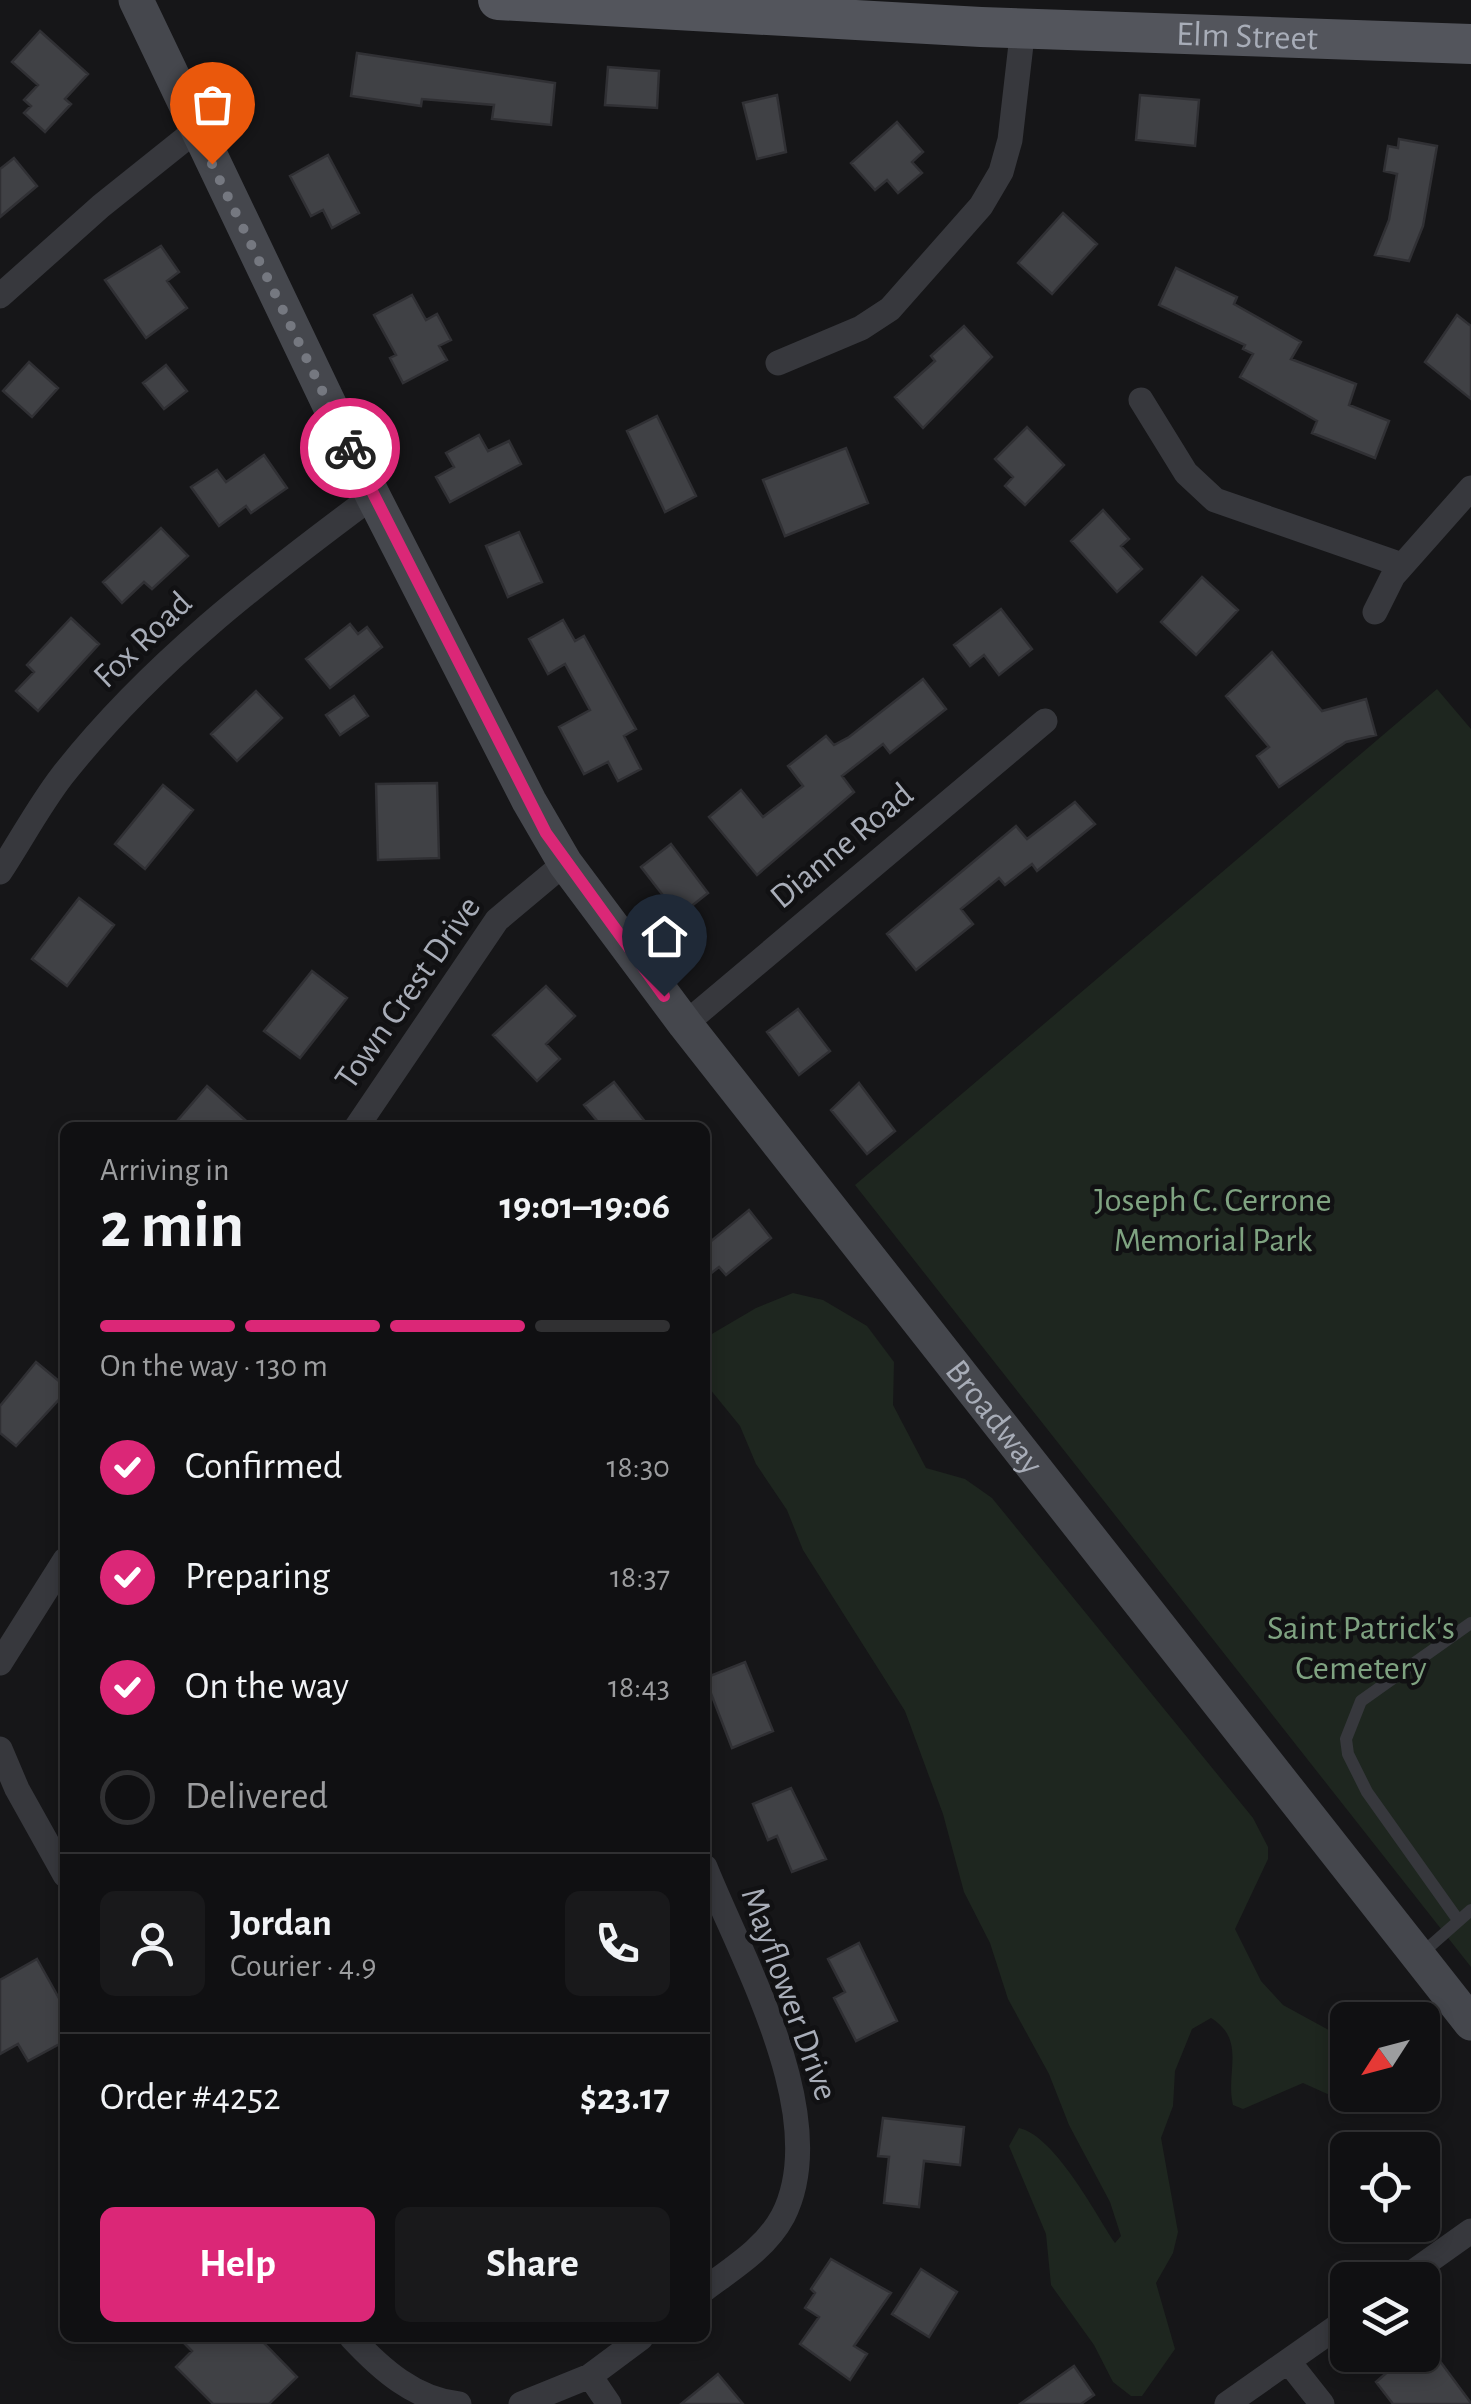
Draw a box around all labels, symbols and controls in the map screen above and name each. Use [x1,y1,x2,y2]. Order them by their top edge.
street label: Elm Street [1176,16,1319,56]
pin [170,62,255,165]
icon: bag [185,77,240,132]
courier [300,398,400,498]
icon: bike [323,421,378,476]
street label: Fox Road [87,585,199,695]
street label: Dianne Road [764,777,920,915]
street label: Town Crest Drive [329,890,487,1096]
pin [622,894,707,997]
icon: home [637,909,692,964]
text: Arriving in [100,1154,229,1186]
park label: Joseph C. Cerrone Memorial Park [1094,1183,1332,1258]
text: 19:01–19:06 [499,1188,670,1226]
text: 2 min [100,1194,244,1259]
text: On the way · 130 m [100,1350,328,1382]
street label: Broadway [939,1353,1050,1481]
icon: check [100,1440,155,1495]
text: Confirmed [185,1448,342,1486]
text: 18:30 [606,1451,670,1483]
icon: check [100,1550,155,1605]
text: Preparing [185,1558,330,1596]
text: 18:37 [610,1561,670,1593]
park label: Saint Patrick's Cemetery [1267,1611,1455,1686]
icon: check [100,1660,155,1715]
text: On the way [185,1668,349,1706]
text: 18:43 [608,1671,670,1703]
text: Delivered [185,1778,328,1816]
street label: Mayflower Drive [734,1883,844,2105]
button: person [100,1891,205,1996]
button: phone [565,1891,670,1996]
text: Jordan [230,1905,332,1943]
text: Courier · 4.9 [230,1950,377,1982]
north arrow [1330,2002,1440,2112]
map controls [1330,2002,1440,2372]
text: Order #4252 [100,2079,280,2117]
text: $23.17 [580,2079,670,2117]
button: locate [1330,2132,1440,2242]
button: Help [100,2207,375,2322]
button: Share [395,2207,670,2322]
button: layers [1330,2262,1440,2372]

